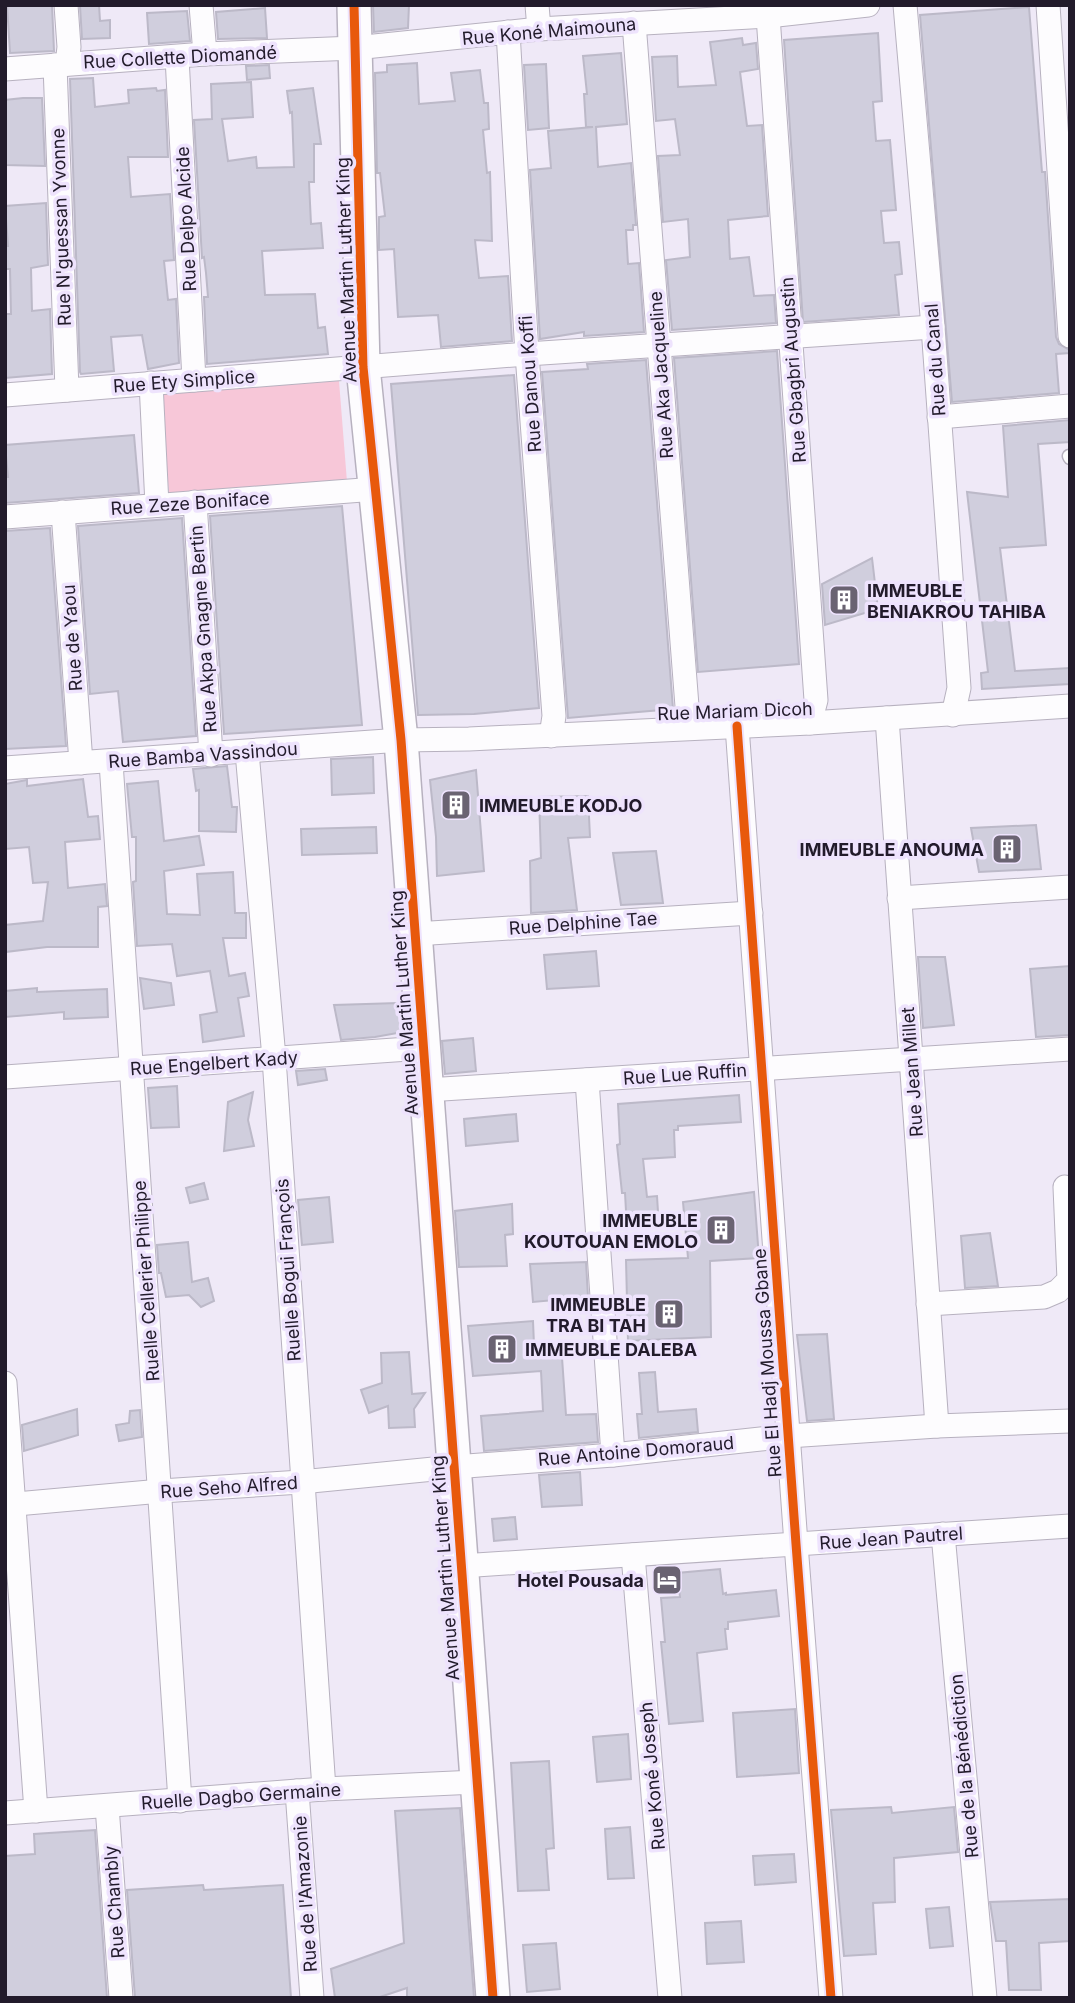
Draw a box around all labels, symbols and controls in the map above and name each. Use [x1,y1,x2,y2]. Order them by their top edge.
street label: Rue Koné Maimouna [461,13,637,49]
street label: Rue Collette Diomandé [83,41,277,73]
street label: Rue N'guessan Yvonne [47,128,75,326]
street label: Rue Delpo Alcide [172,146,200,292]
street label: Avenue Martin Luther King [332,157,360,383]
street label: Rue Gbagbri Augustin [776,276,810,464]
street label: Rue Aka Jacqueline [645,291,677,459]
street label: Rue du Canal [921,303,949,417]
street label: Rue Danou Koffi [515,315,545,453]
street label: Rue Ety Simplice [112,366,256,396]
street label: Rue Zeze Boniface [110,487,270,519]
street label: Rue Akpa Gnagne Bertin [185,524,221,734]
place label: IMMEUBLE BENIAKROU TAHIBA [867,580,1046,622]
building icon: IMMEUBLE BENIAKROU TAHIBA [827,583,861,617]
street label: Rue de Yaou [58,584,86,692]
street label: Rue Mariam Dicoh [657,698,813,724]
street label: Rue Bamba Vassindou [108,738,298,772]
building icon: IMMEUBLE KODJO [439,788,473,822]
place label: IMMEUBLE KODJO [479,795,643,816]
building icon: IMMEUBLE ANOUMA [990,832,1024,866]
place label: IMMEUBLE ANOUMA [800,839,984,860]
street label: Avenue Martin Luther King [386,890,422,1116]
street label: Rue Delphine Tae [508,907,658,939]
street label: Rue Jean Millet [897,1006,927,1138]
street label: Rue Engelbert Kady [129,1047,299,1079]
street label: Rue Lue Ruffin [622,1059,748,1089]
street label: Ruelle Bogui François [271,1178,305,1362]
street label: Ruelle Cellerier Philippe [129,1180,163,1382]
place label: IMMEUBLE KOUTOUAN EMOLO [524,1210,698,1252]
building icon: IMMEUBLE KOUTOUAN EMOLO [704,1213,738,1247]
street label: Rue El Hadj Moussa Gbane [749,1248,785,1478]
place label: IMMEUBLE TRA BI TAH [546,1294,646,1336]
building icon: IMMEUBLE TRA BI TAH [652,1297,686,1331]
building icon: IMMEUBLE DALEBA [485,1332,519,1366]
place label: IMMEUBLE DALEBA [525,1339,697,1360]
street label: Rue Antoine Domoraud [537,1432,735,1470]
street label: Avenue Martin Luther King [427,1455,463,1681]
street label: Rue Seho Alfred [160,1472,298,1502]
street label: Rue Jean Pautrel [818,1523,964,1553]
hotel icon: Hotel Pousada [650,1563,684,1597]
place label: Hotel Pousada [517,1570,644,1591]
street label: Rue de la Bénédiction [945,1673,983,1859]
street label: Rue Koné Joseph [635,1701,669,1851]
street label: Ruelle Dagbo Germaine [140,1779,342,1813]
street label: Rue de l'Amazonie [289,1815,321,1973]
street label: Rue Chambly [100,1845,128,1959]

